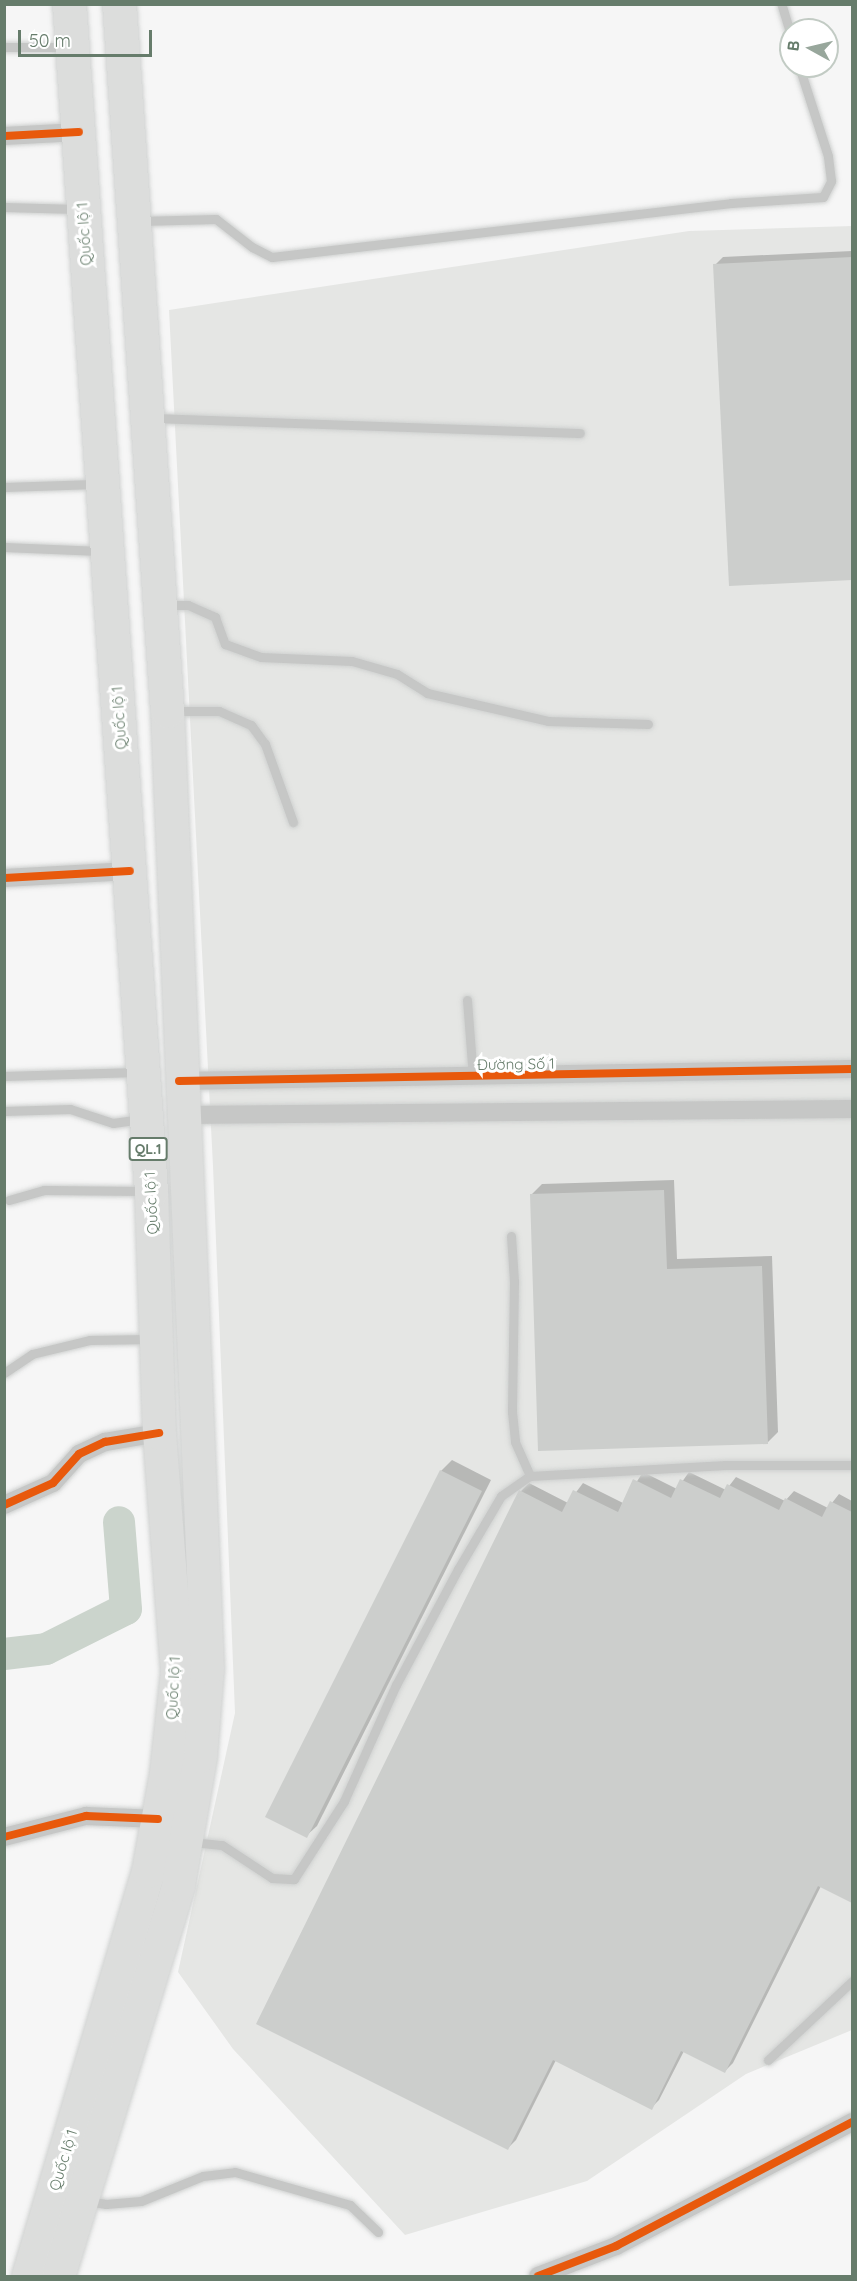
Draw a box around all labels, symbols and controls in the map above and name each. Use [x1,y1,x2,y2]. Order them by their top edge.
scale bar [21,18,154,56]
north arrow [779,18,839,78]
text: 50 m [29,29,71,52]
text: B [783,39,804,52]
street label: Quốc lộ 1 [73,202,95,266]
street label: Quốc lộ 1 [108,686,130,750]
street label: Đường Số 1 [477,1054,555,1074]
road number: QL.1 [128,1138,168,1160]
street label: Quốc lộ 1 [140,1171,162,1235]
street label: Quốc lộ 1 [162,1656,184,1720]
street label: Quốc lộ 1 [45,2127,81,2193]

